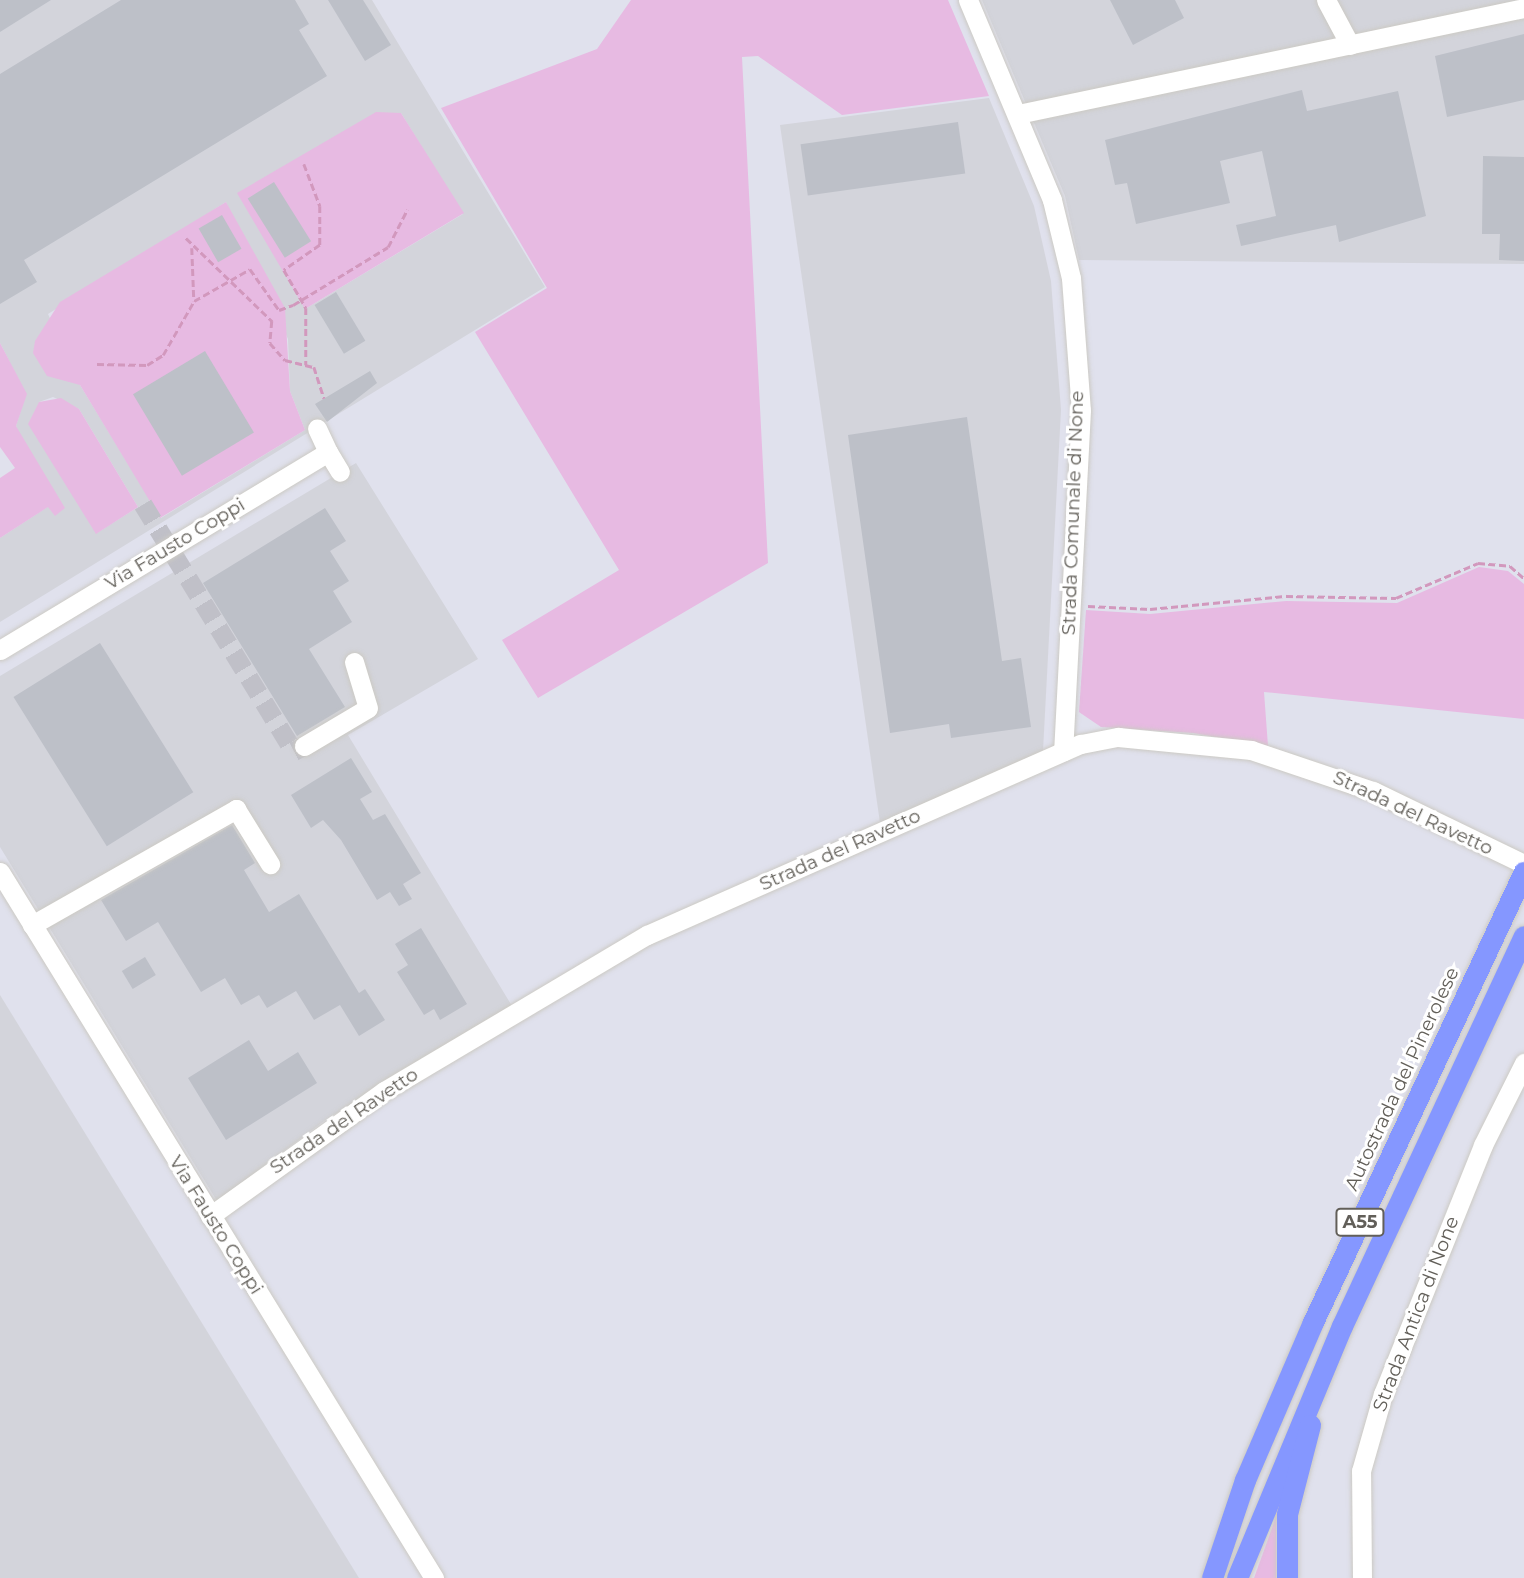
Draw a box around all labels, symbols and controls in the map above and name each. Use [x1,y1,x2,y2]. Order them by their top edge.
street label: Strada Comunale di None [1057,390,1089,636]
street label: Via Fausto Coppi [101,493,249,595]
street label: Strada del Ravetto [1329,766,1497,860]
street label: Strada del Ravetto [756,804,924,896]
street label: Autostrada del Pinerolese [1340,964,1464,1194]
street label: Strada del Ravetto [266,1063,422,1179]
street label: Via Fausto Coppi [164,1151,268,1299]
road number: A55 [1334,1208,1386,1237]
street label: Strada Antica di None [1368,1213,1464,1415]

